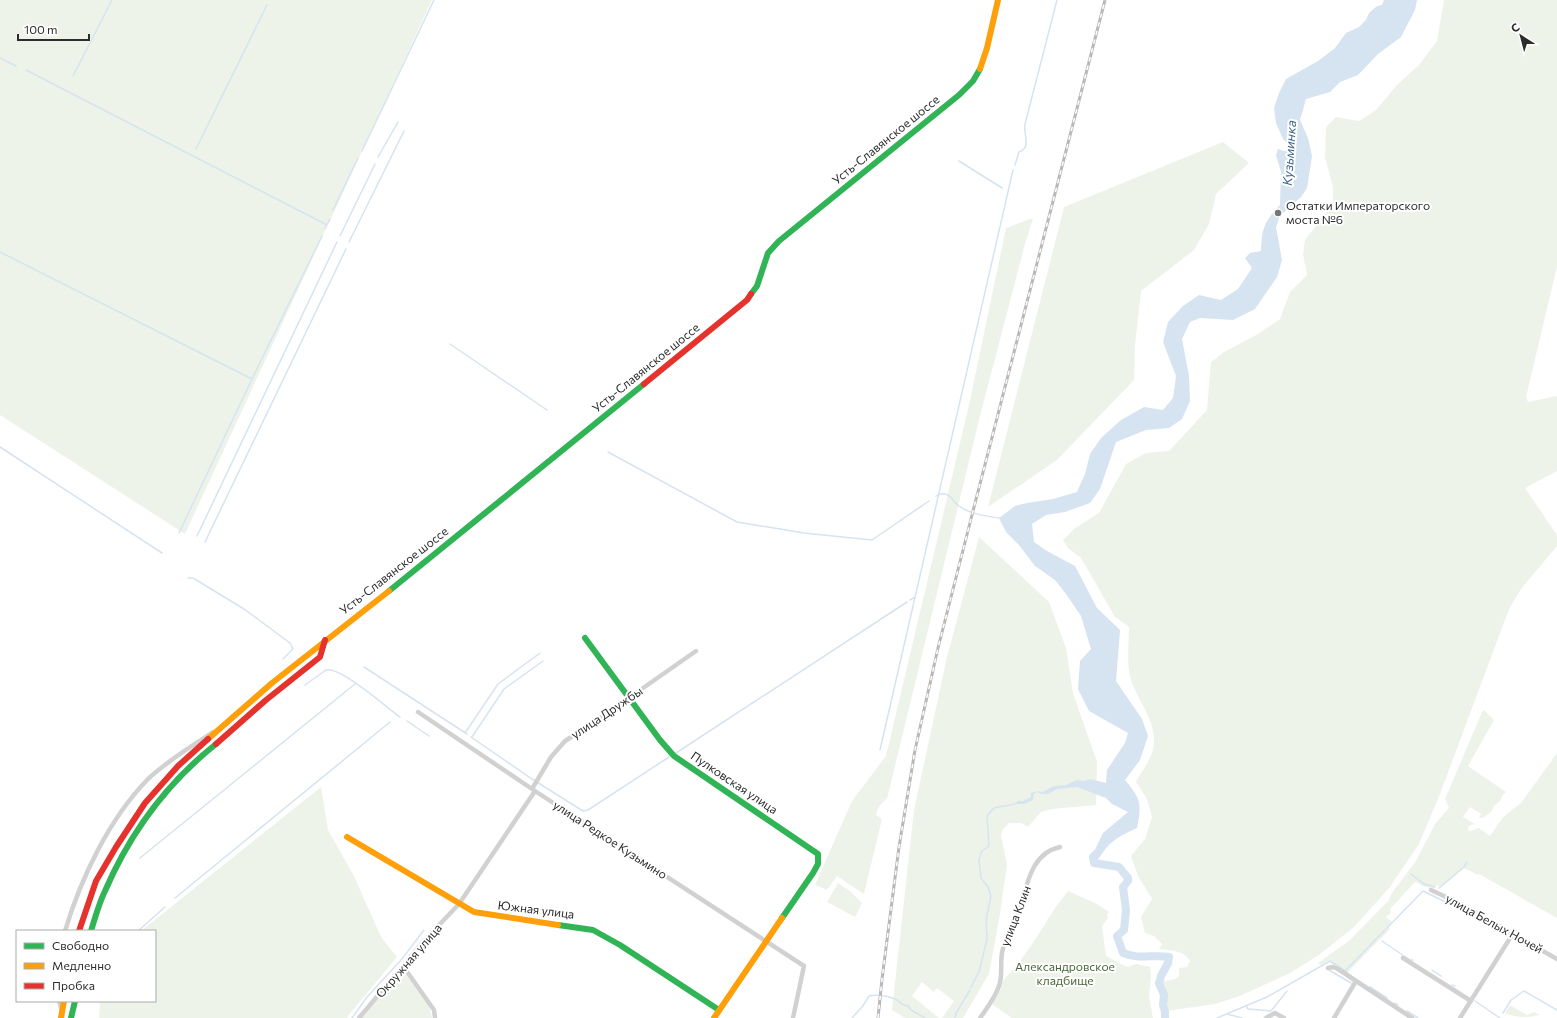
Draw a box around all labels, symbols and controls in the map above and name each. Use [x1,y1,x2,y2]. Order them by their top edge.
scale bar [18,16,89,42]
north arrow [1501,16,1541,56]
text: С [1508,20,1522,35]
text: 100 m [24,22,58,36]
street label: Усть-Славянское шоссе [829,92,942,187]
water label: Кузьминка [1279,119,1299,186]
place label: Остатки Императорского моста №6 [1286,198,1430,226]
marker: Остатки Императорского моста №6 [1273,208,1283,218]
street label: Усть-Славянское шоссе [589,320,702,415]
street label: Усть-Славянское шоссе [336,523,450,617]
street label: улица Дружбы [568,683,645,741]
street label: Пулковская улица [689,748,781,816]
street label: улица Редкое Кузьмино [551,797,670,881]
street label: улица Клин [997,883,1033,948]
street label: улица Белых Ночей [1443,891,1546,956]
street label: Южная улица [497,897,575,921]
street label: Окружная улица [372,921,444,1000]
legend [16,930,156,1002]
text: Свободно [52,938,109,952]
text: Медленно [52,958,111,972]
park label: Александровское кладбище [1015,959,1115,987]
text: Пробка [52,978,95,992]

